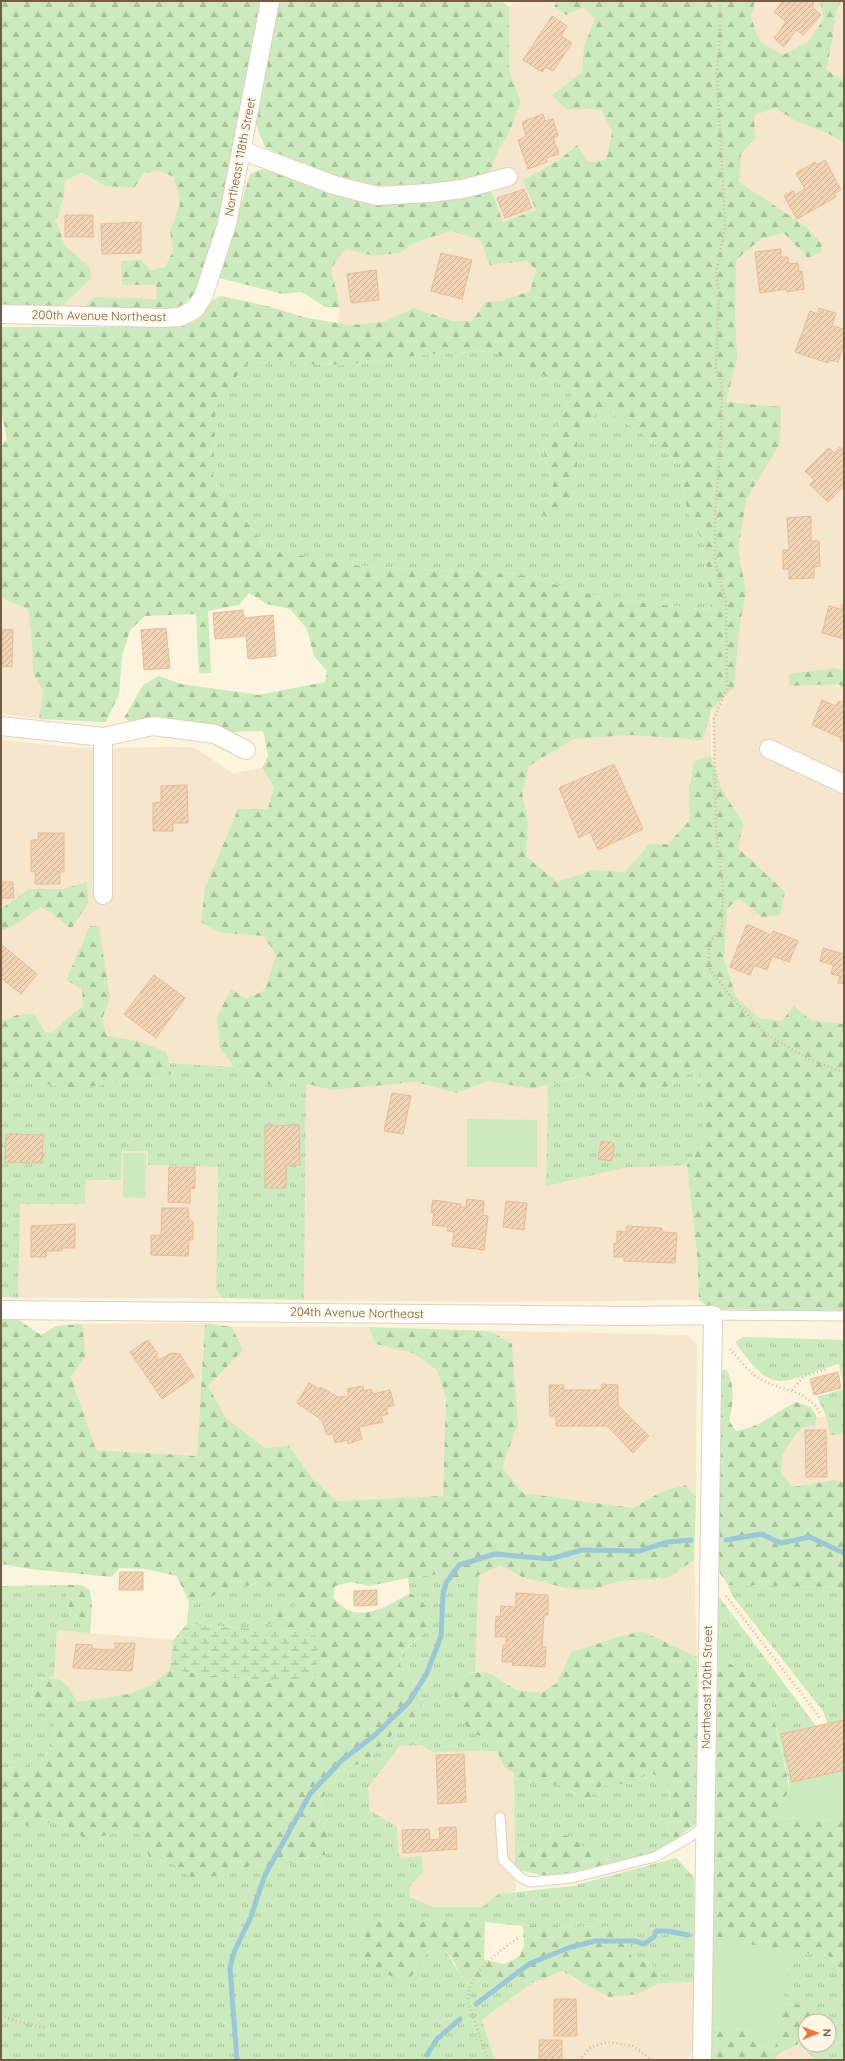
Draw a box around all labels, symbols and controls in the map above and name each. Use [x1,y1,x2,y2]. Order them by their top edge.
street label: Northeast 118th Street [221,96,258,218]
street label: 200th Avenue Northeast [32,307,166,324]
street label: 204th Avenue Northeast [290,1304,424,1321]
street label: Northeast 120th Street [698,1625,715,1749]
north arrow [797,2013,837,2053]
text: N [820,2029,834,2037]

